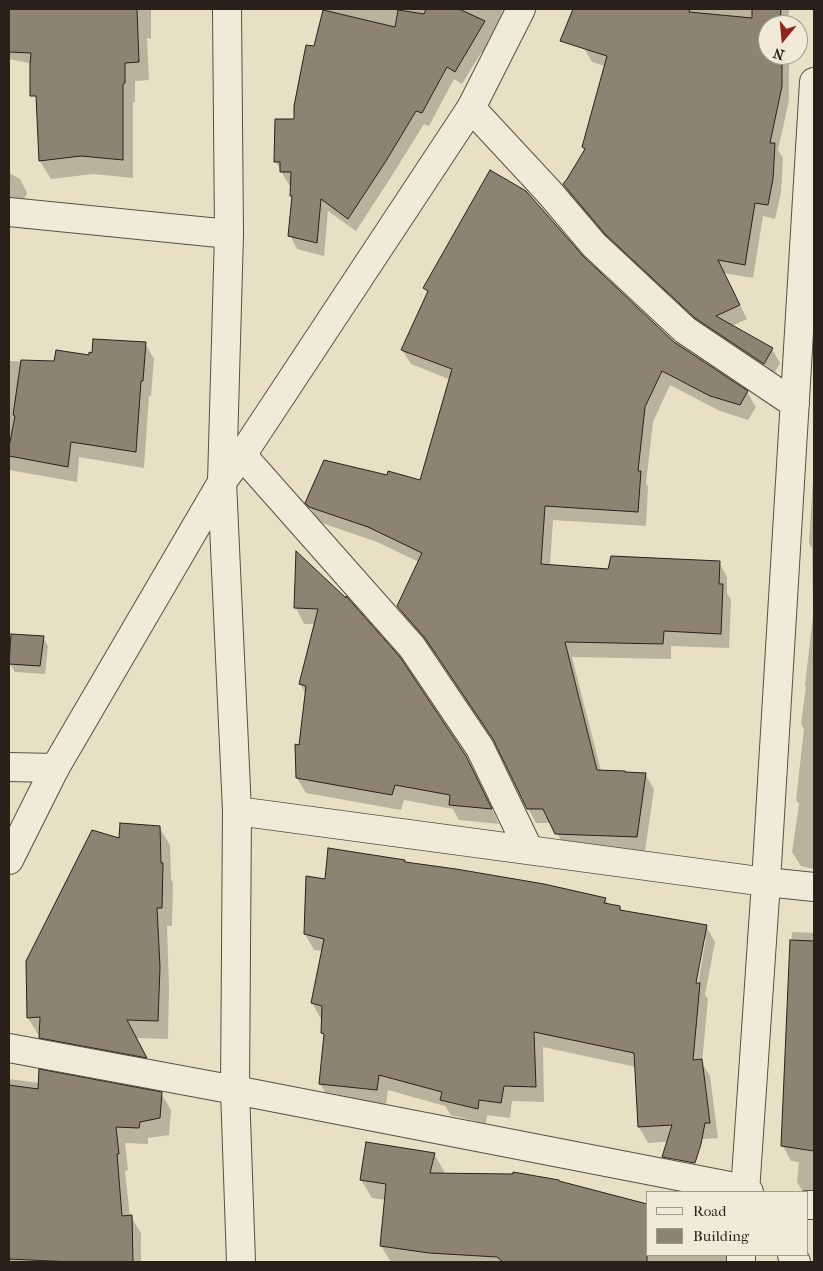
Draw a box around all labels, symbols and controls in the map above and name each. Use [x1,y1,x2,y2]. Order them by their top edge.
north arrow [758,15,808,65]
text: N [771,44,786,64]
legend [646,1191,808,1256]
text: Road [693,1202,726,1220]
text: Building [693,1227,749,1245]

